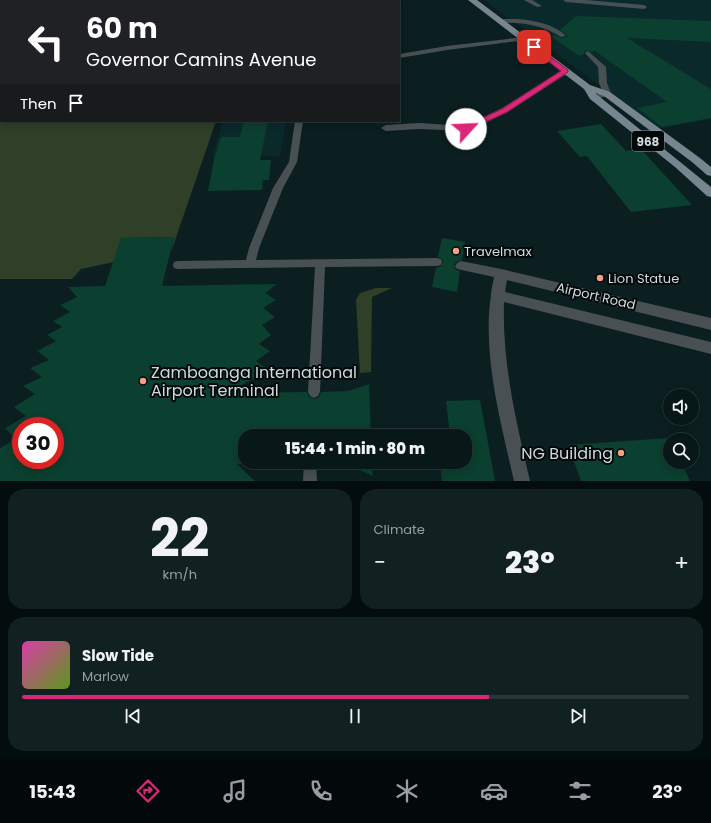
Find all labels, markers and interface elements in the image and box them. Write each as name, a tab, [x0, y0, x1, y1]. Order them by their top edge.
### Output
text: 60 m	[86, 9, 158, 48]
icon: left	[20, 16, 72, 68]
pin	[517, 30, 551, 64]
icon: arrive	[523, 36, 545, 58]
text: Governor Camins Avenue	[86, 47, 316, 72]
icon: arrive	[65, 92, 87, 114]
text: Then	[20, 93, 57, 114]
position arrow	[445, 108, 487, 150]
road number: 968	[632, 131, 664, 151]
place label: Travelmax	[464, 242, 532, 261]
marker: Travelmax	[451, 246, 461, 256]
place label: Lion Statue	[608, 269, 679, 288]
marker: Lion Statue	[595, 273, 605, 283]
street label: Airport Road	[555, 278, 637, 314]
place label: Zamboanga International Airport Terminal	[151, 361, 357, 402]
marker: Zamboanga International Airport Terminal	[138, 376, 148, 386]
map controls	[663, 389, 699, 469]
button: sound	[663, 389, 699, 425]
speed limit sign: 30	[12, 417, 64, 469]
button: search	[663, 433, 699, 469]
text: 15:44 · 1 min · 80 m	[285, 438, 425, 459]
place label: NG Building	[521, 442, 613, 465]
marker: NG Building	[616, 448, 626, 458]
text: 22	[150, 502, 209, 575]
text: Climate	[374, 520, 425, 539]
text: 23°	[505, 541, 555, 584]
text: −	[374, 547, 386, 578]
text: +	[674, 547, 689, 578]
text: km/h	[162, 565, 197, 584]
text: Slow Tide	[82, 645, 154, 666]
text: Marlow	[82, 667, 129, 686]
icon: previous	[122, 705, 144, 727]
icon: pause	[344, 705, 366, 727]
icon: next	[567, 705, 589, 727]
icon: directions	[134, 777, 162, 805]
icon: music	[221, 777, 249, 805]
icon: phone	[307, 777, 335, 805]
icon: climate	[393, 777, 421, 805]
icon: car	[480, 777, 508, 805]
icon: filters	[566, 777, 594, 805]
text: 15:43	[29, 779, 76, 804]
text: 23°	[652, 779, 682, 804]

